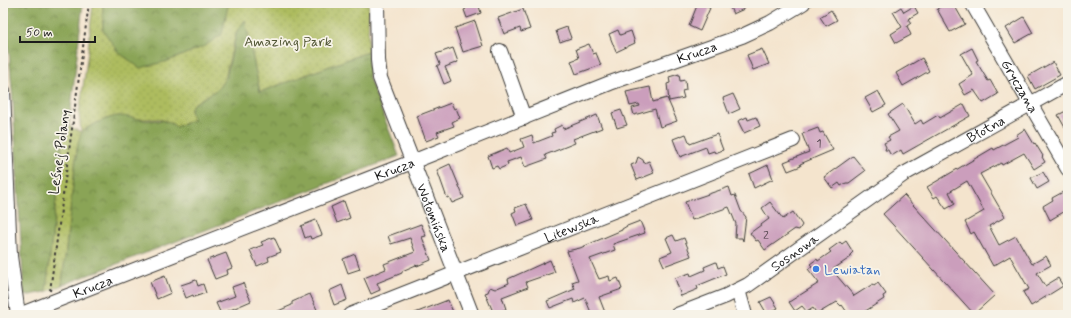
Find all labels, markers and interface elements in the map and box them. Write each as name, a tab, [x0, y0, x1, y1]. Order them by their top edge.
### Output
scale bar	[20, 18, 95, 44]
text: 50 m	[26, 25, 53, 41]
park label: Amazing Park	[244, 33, 332, 51]
street label: Krucza	[675, 38, 720, 68]
street label: Gryczana	[997, 56, 1042, 117]
street label: Leśnej Polany	[45, 109, 75, 196]
street label: Błotna	[964, 112, 1009, 147]
house number: 1	[816, 136, 822, 152]
street label: Krucza	[372, 154, 418, 186]
street label: Wołomińska	[412, 181, 455, 255]
street label: Litewska	[542, 209, 602, 247]
house number: 2	[763, 228, 769, 244]
street label: Sosnowa	[767, 229, 823, 276]
place label: Lewiatan	[824, 261, 880, 279]
marker: Lewiatan	[811, 264, 821, 274]
street label: Krucza	[70, 271, 116, 303]

